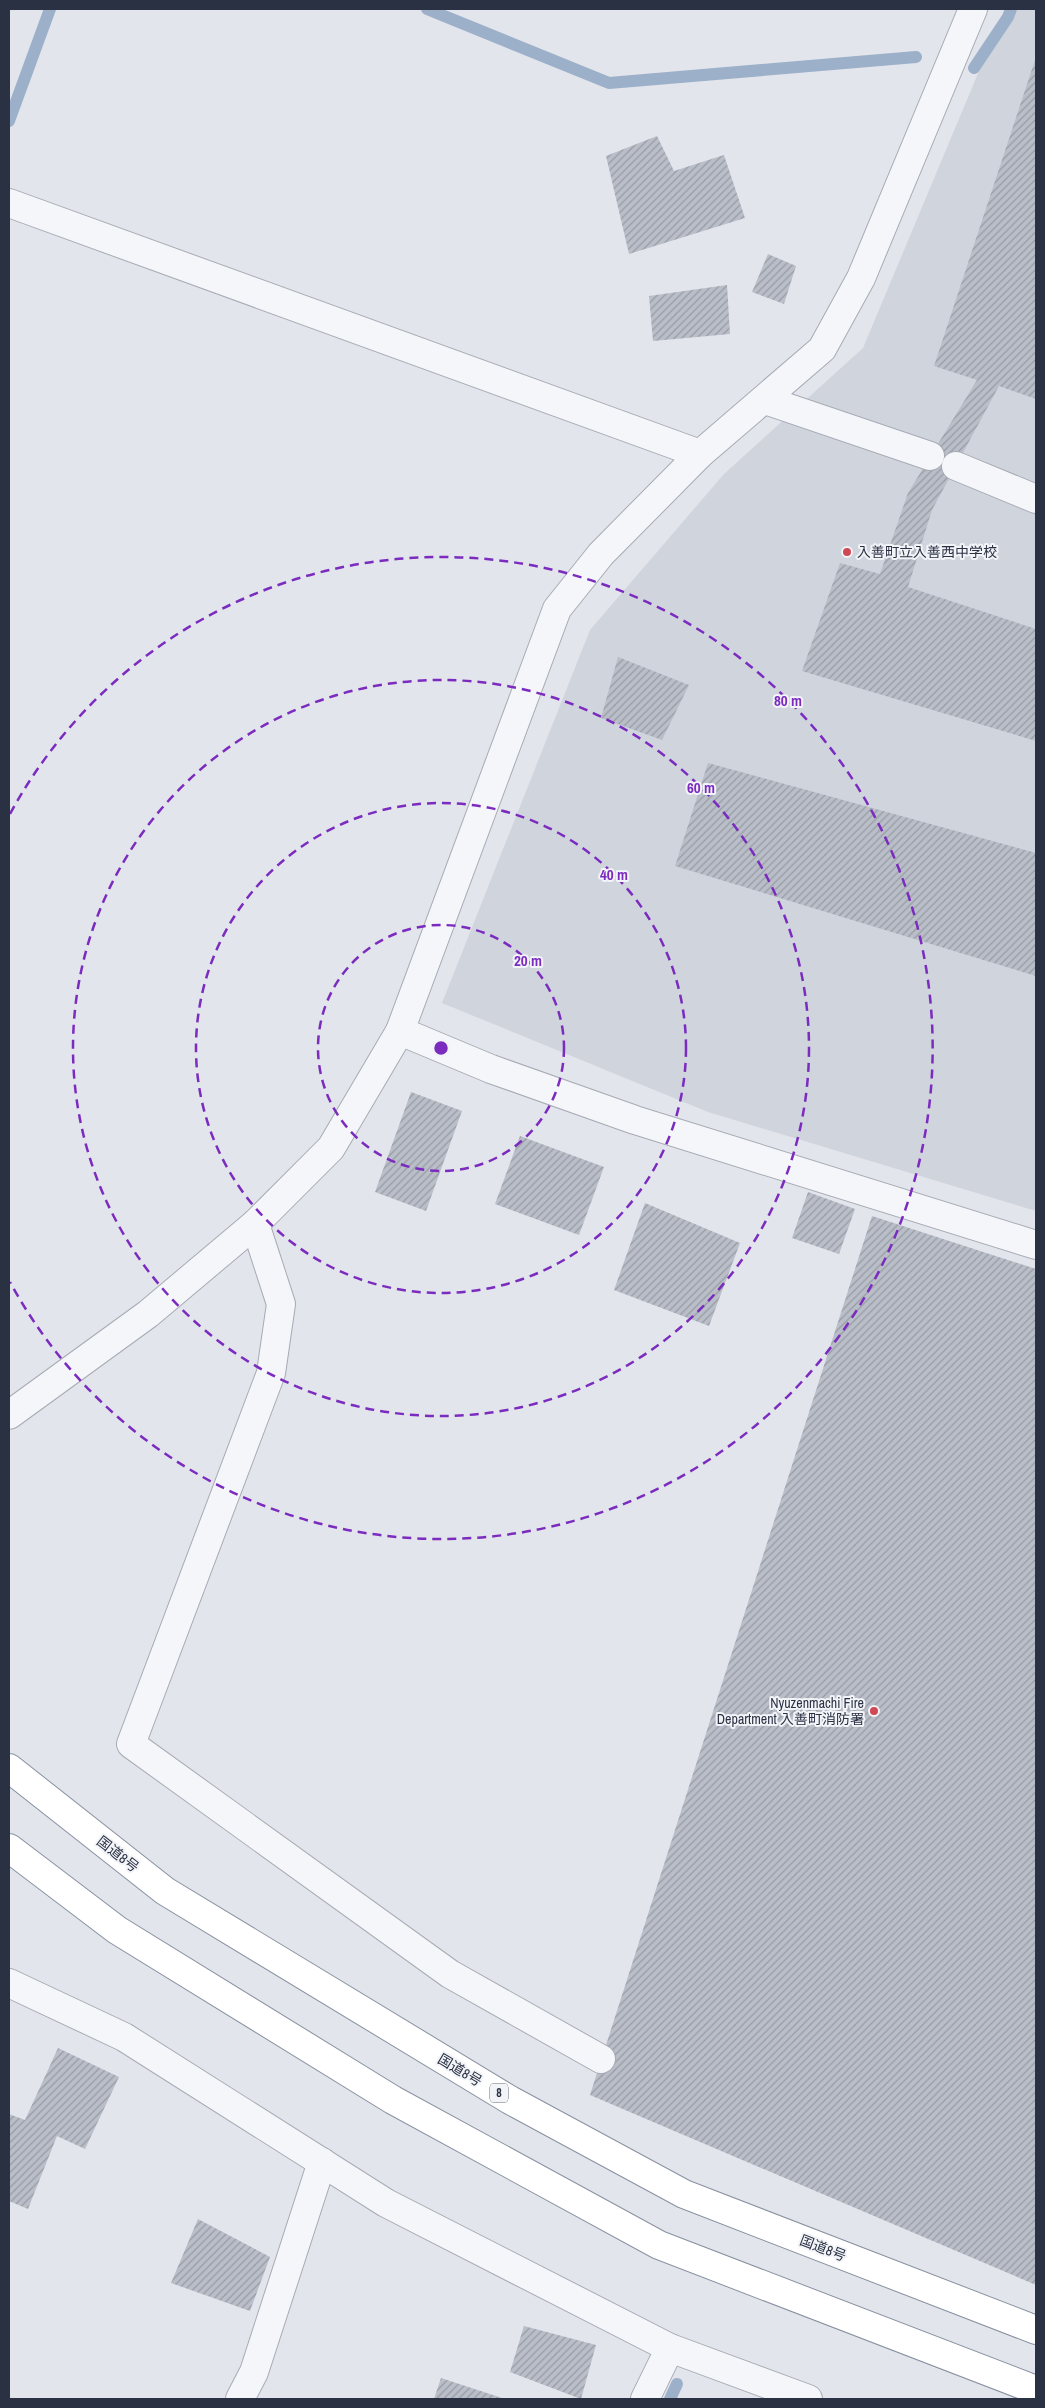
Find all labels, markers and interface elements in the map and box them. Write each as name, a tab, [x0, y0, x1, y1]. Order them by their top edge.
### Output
place label: 入善町立入善西中学校	[857, 543, 997, 561]
marker: 入善町立入善西中学校	[841, 546, 853, 558]
text: 80 m	[774, 690, 802, 711]
text: 60 m	[687, 777, 715, 798]
text: 40 m	[600, 864, 628, 885]
text: 20 m	[514, 950, 542, 971]
centre of rings	[432, 1039, 450, 1057]
place label: Nyuzenmachi Fire Department 入善町消防署	[717, 1694, 864, 1728]
marker: Nyuzenmachi Fire Department 入善町消防署	[868, 1705, 880, 1717]
street label: 国道8号	[93, 1832, 143, 1876]
street label: 国道8号	[435, 2050, 485, 2090]
road number: 8	[490, 2084, 508, 2102]
street label: 国道8号	[797, 2231, 849, 2265]

